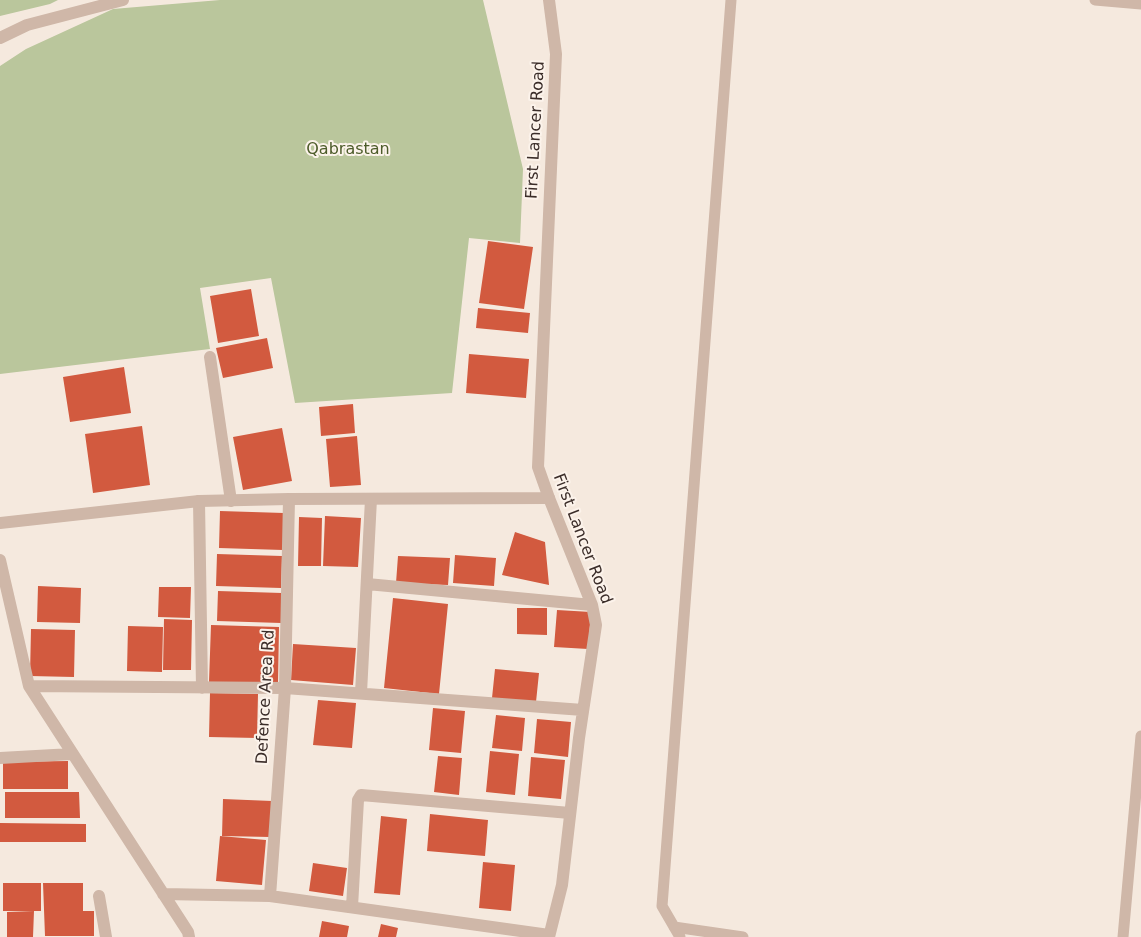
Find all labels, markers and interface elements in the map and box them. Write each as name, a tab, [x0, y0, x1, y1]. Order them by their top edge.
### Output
street label: First Lancer Road	[523, 61, 549, 199]
park label: Qabrastan	[306, 140, 390, 160]
street label: First Lancer Road	[548, 471, 616, 607]
street label: Defence Area Rd	[253, 629, 279, 765]

